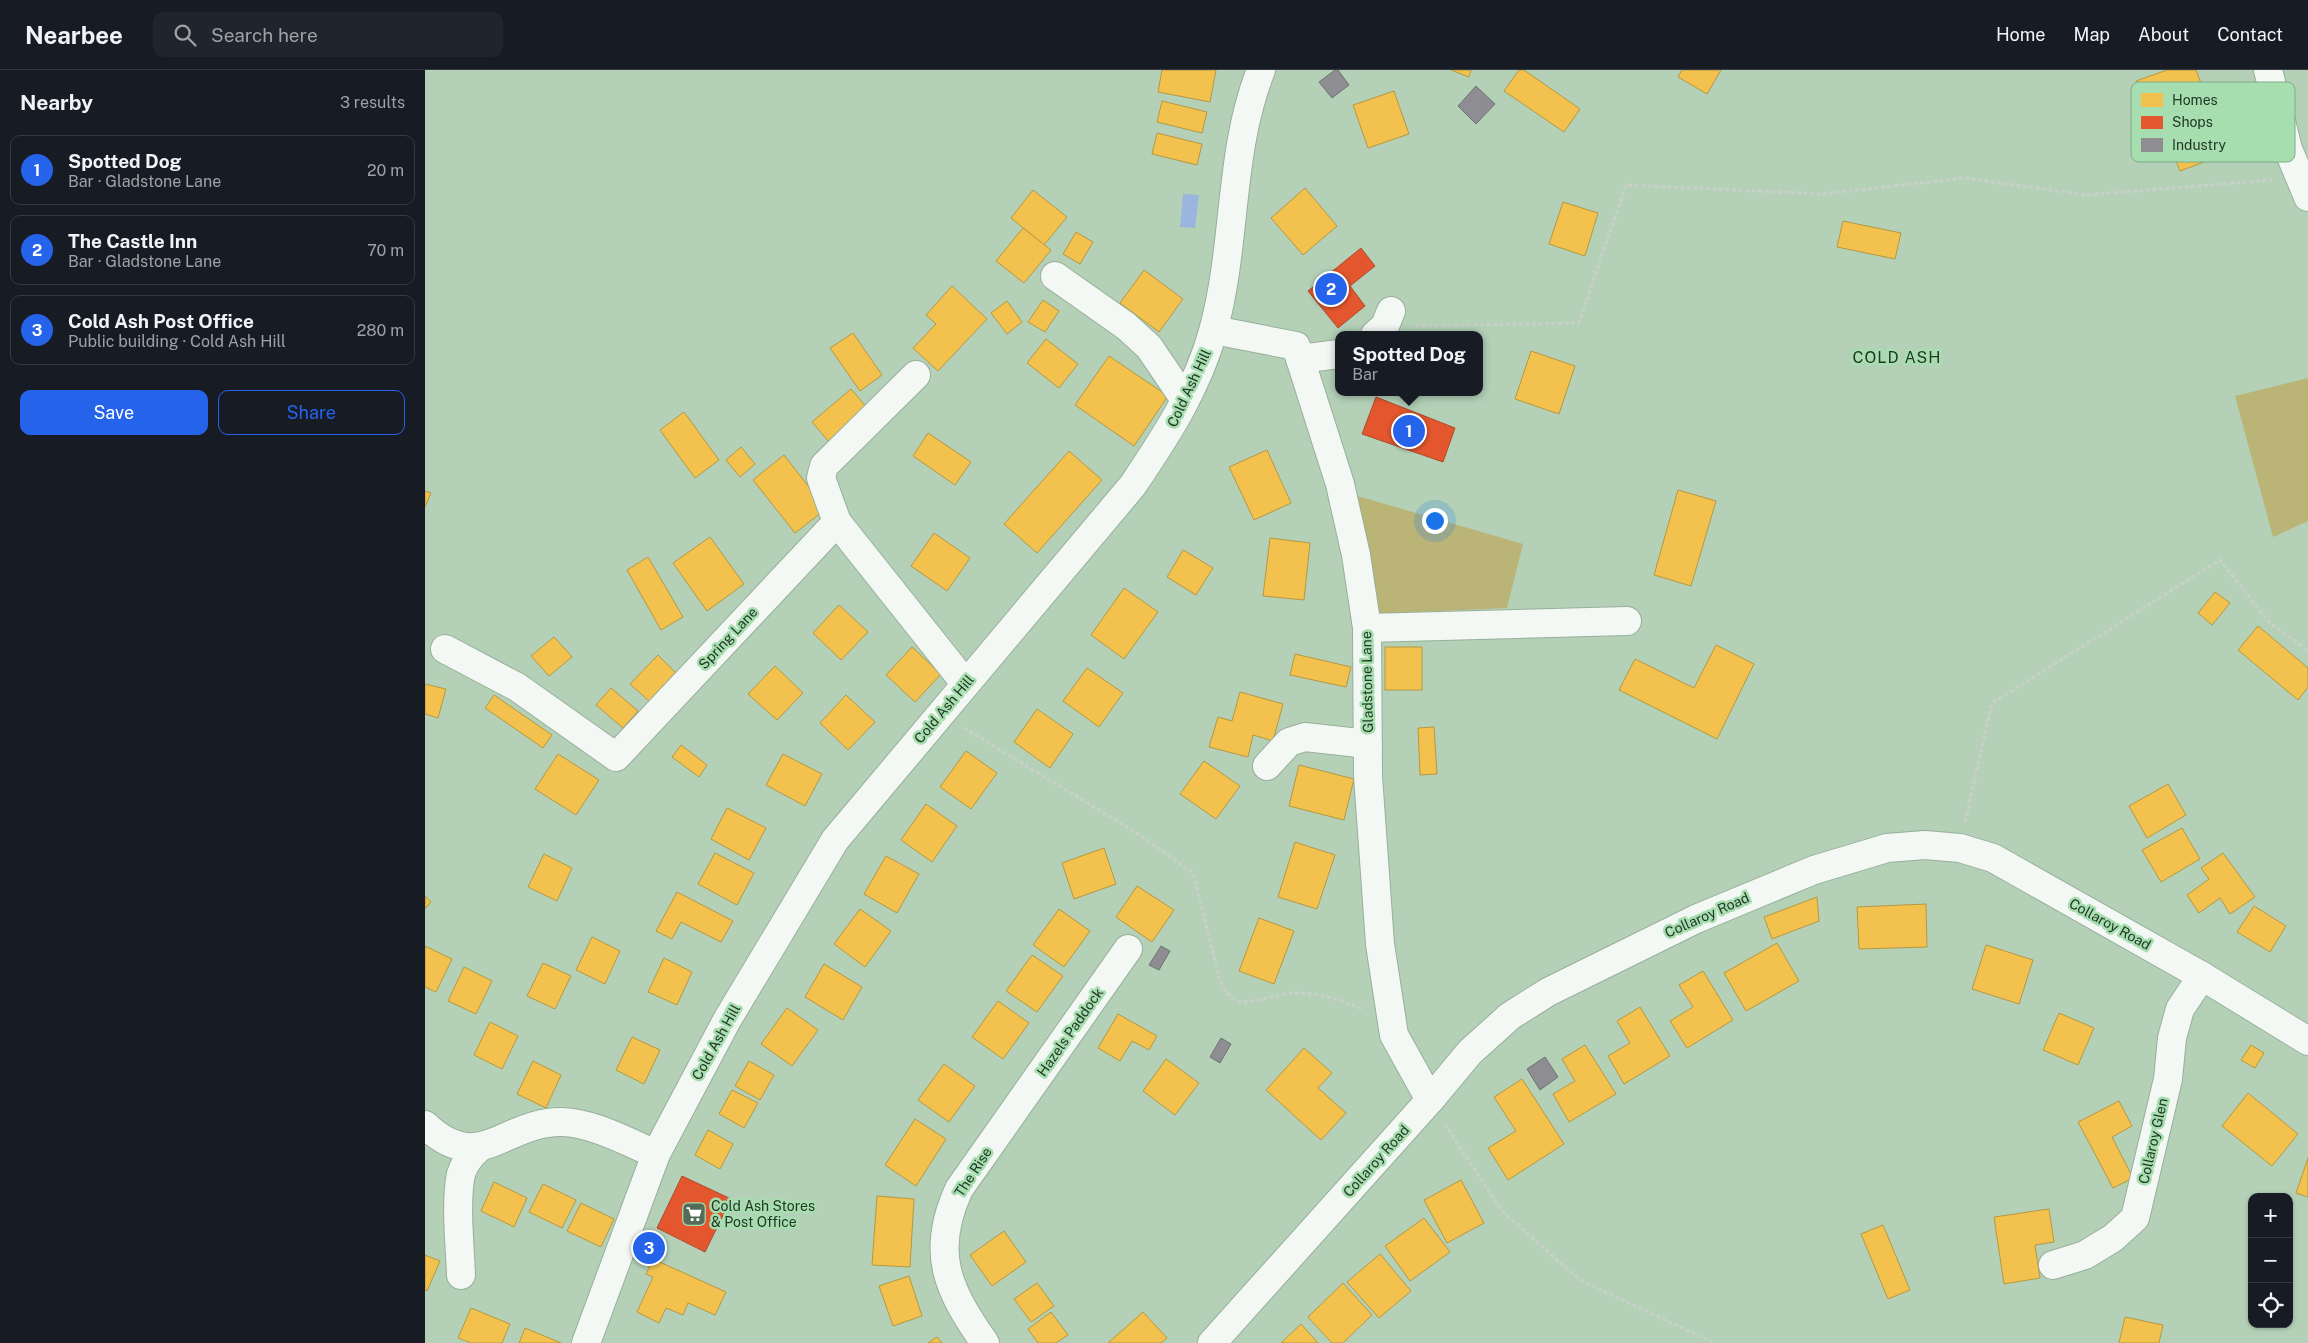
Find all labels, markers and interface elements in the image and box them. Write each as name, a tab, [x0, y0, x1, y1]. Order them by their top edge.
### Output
search box	[153, 12, 503, 57]
text: Nearbee	[25, 21, 123, 49]
icon: search	[171, 21, 199, 49]
text: Search here	[211, 24, 318, 46]
text: Home	[1996, 24, 2046, 45]
text: Map	[2074, 24, 2110, 45]
text: About	[2138, 24, 2189, 45]
text: Contact	[2217, 24, 2283, 45]
legend	[2131, 82, 2295, 162]
text: Nearby	[20, 90, 93, 115]
text: Homes	[2172, 92, 2218, 108]
text: 3 results	[340, 93, 405, 112]
text: Shops	[2172, 114, 2213, 130]
text: Industry	[2172, 137, 2227, 153]
text: Spotted Dog	[68, 150, 181, 172]
text: 1	[34, 161, 40, 180]
text: 20 m	[367, 161, 404, 180]
text: Bar · Gladstone Lane	[68, 172, 221, 191]
text: The Castle Inn	[68, 230, 197, 252]
text: 2	[32, 241, 42, 260]
text: 70 m	[367, 241, 404, 260]
text: Bar · Gladstone Lane	[68, 252, 221, 271]
pin: 2	[1315, 270, 1347, 308]
text: Cold Ash Post Office	[68, 310, 254, 332]
text: 3	[32, 321, 42, 340]
text: 280 m	[357, 321, 404, 340]
popup	[1335, 331, 1483, 396]
text: Public building · Cold Ash Hill	[68, 332, 286, 351]
text: Spotted Dog	[1352, 343, 1466, 365]
street label: Cold Ash Hill	[1164, 347, 1214, 429]
district label: COLD ASH	[1852, 348, 1942, 367]
text: Bar	[1352, 365, 1378, 384]
button: Save	[20, 390, 208, 435]
button: Share	[218, 390, 405, 435]
pin: 1	[1393, 412, 1425, 450]
your location	[1422, 508, 1448, 534]
street label: Spring Lane	[695, 604, 761, 672]
street label: Gladstone Lane	[1358, 631, 1376, 733]
street label: Cold Ash Hill	[911, 672, 977, 746]
street label: Collaroy Road	[1662, 889, 1752, 941]
street label: Collaroy Road	[2066, 895, 2154, 953]
street label: Hazels Paddock	[1034, 985, 1106, 1079]
street label: Cold Ash Hill	[689, 1001, 743, 1083]
street label: Collaroy Glen	[2135, 1096, 2171, 1186]
street label: Collaroy Road	[1340, 1122, 1412, 1200]
street label: The Rise	[951, 1144, 995, 1200]
map controls	[2248, 1193, 2293, 1328]
button: +	[2248, 1193, 2293, 1238]
place label: Cold Ash Stores & Post Office	[711, 1198, 815, 1230]
supermarket icon: Cold Ash Stores & Post Office	[681, 1201, 707, 1227]
pin: 3	[633, 1229, 665, 1267]
button: −	[2248, 1238, 2293, 1283]
button: locate	[2248, 1283, 2293, 1328]

